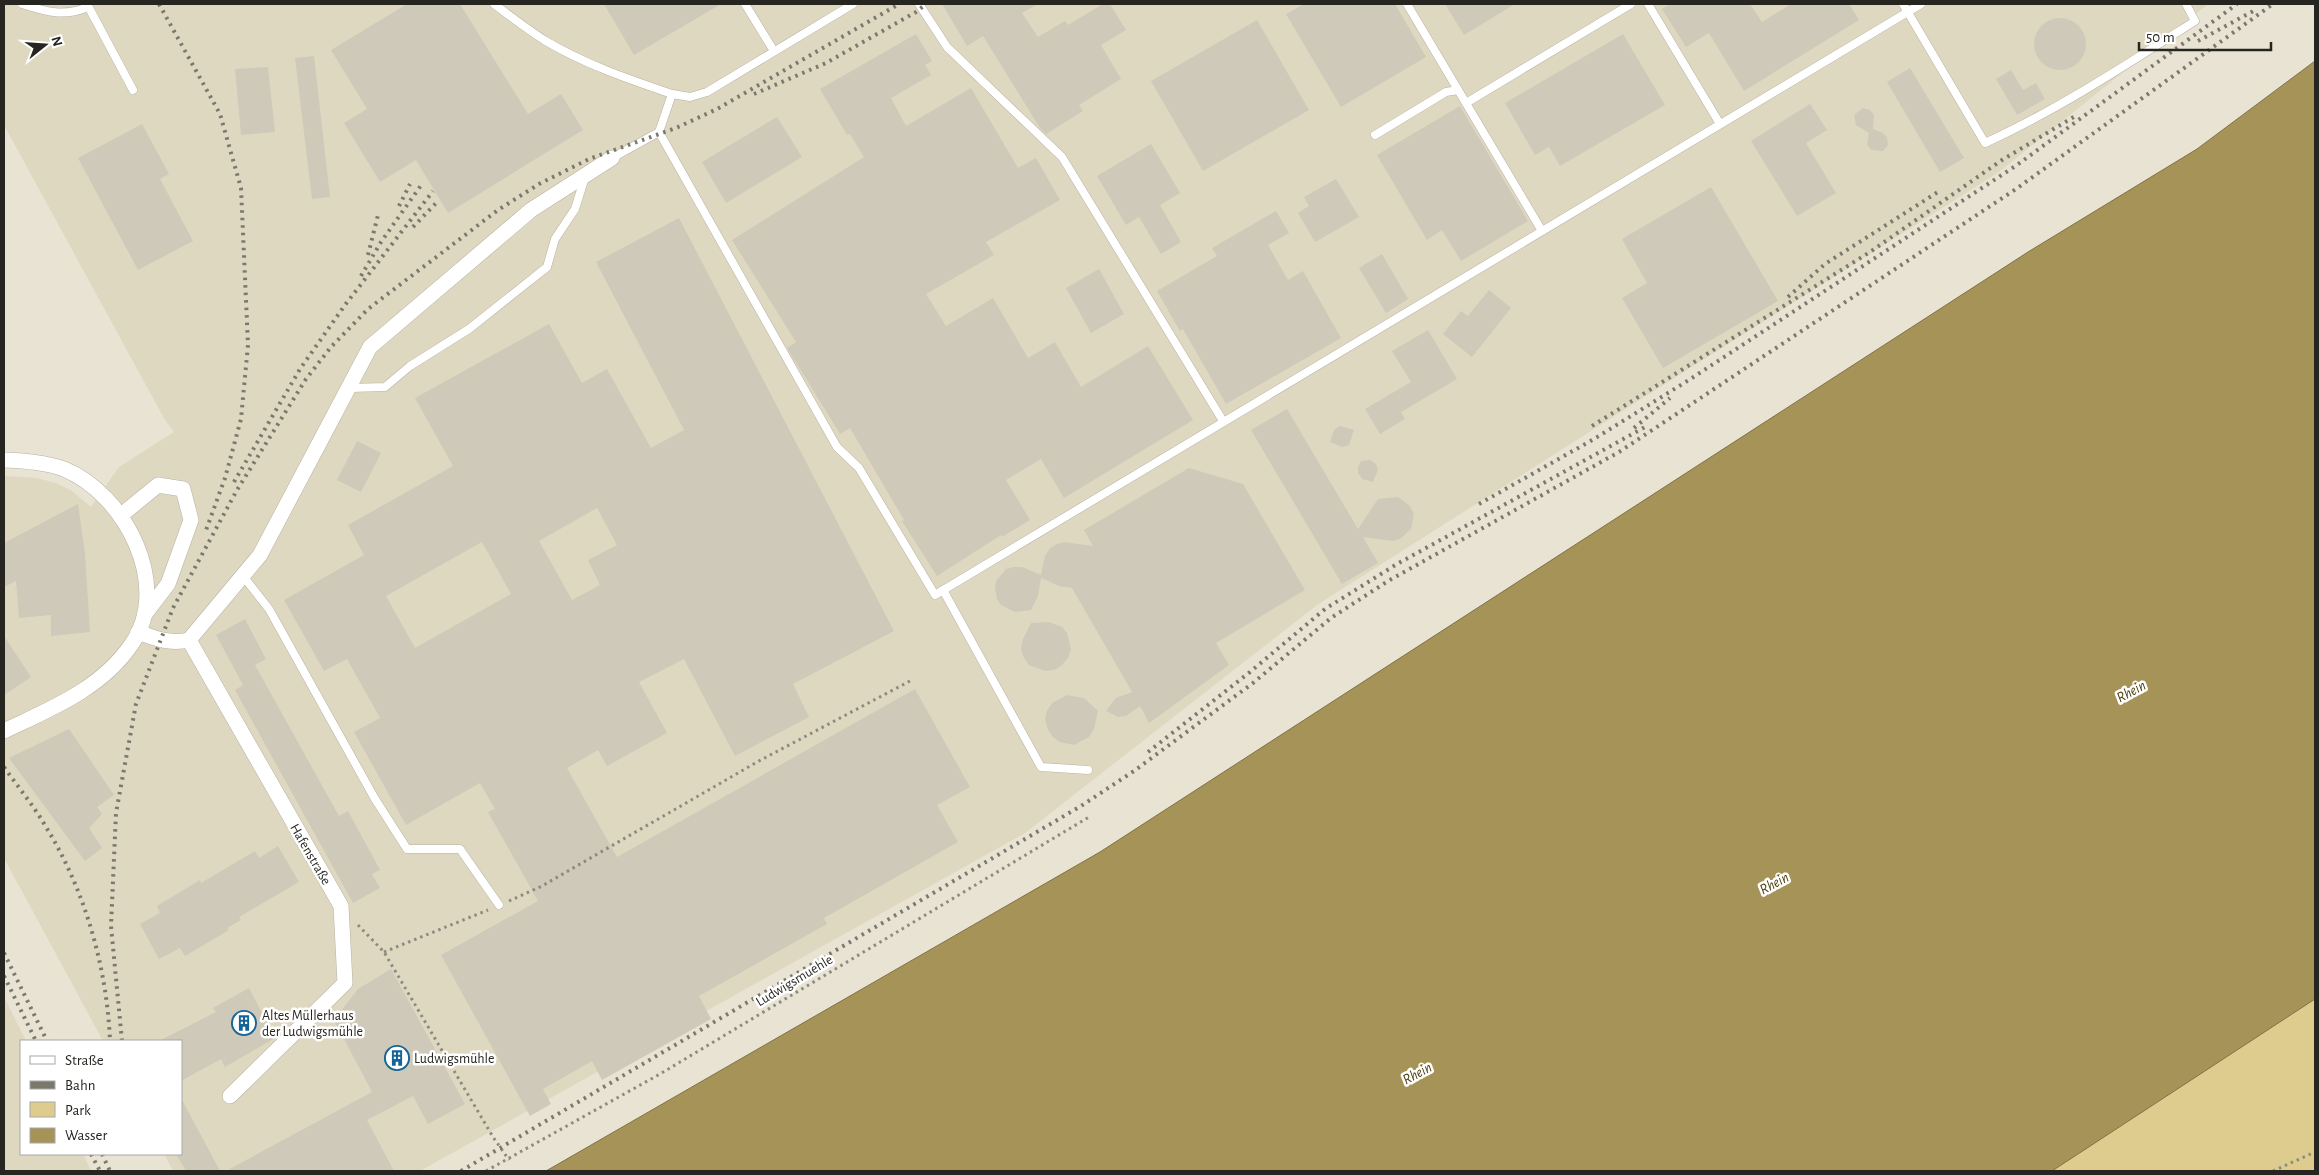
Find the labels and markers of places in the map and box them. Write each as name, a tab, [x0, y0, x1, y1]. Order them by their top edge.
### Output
place label: Altes Müllerhaus der Ludwigsmühle	[262, 1009, 363, 1039]
building icon: Altes Müllerhaus der Ludwigsmühle	[231, 1010, 257, 1036]
building icon: Ludwigsmühle	[384, 1045, 410, 1071]
place label: Ludwigsmühle	[414, 1052, 495, 1066]

